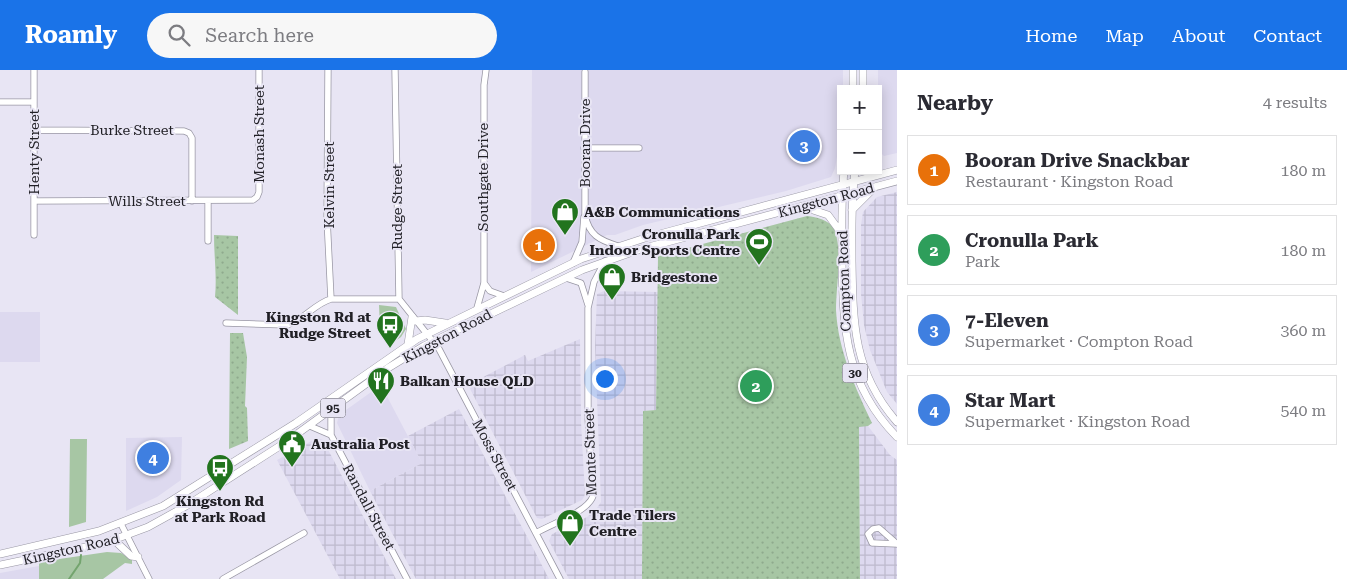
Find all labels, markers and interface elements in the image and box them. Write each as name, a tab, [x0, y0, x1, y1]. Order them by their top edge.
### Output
search box	[147, 13, 497, 58]
text: Roamly	[25, 21, 117, 49]
icon: search	[165, 21, 193, 49]
text: Search here	[205, 24, 314, 47]
text: Home	[1025, 25, 1077, 46]
text: Map	[1105, 25, 1144, 46]
text: About	[1172, 25, 1225, 46]
text: Contact	[1253, 25, 1322, 46]
street label: Monash Street	[251, 85, 267, 183]
map controls	[837, 85, 882, 175]
button: +	[837, 85, 882, 130]
text: Nearby	[917, 91, 993, 115]
text: 4 results	[1263, 93, 1327, 112]
street label: Booran Drive	[577, 98, 593, 187]
street label: Henty Street	[26, 109, 42, 195]
street label: Burke Street	[90, 122, 174, 138]
street label: Southgate Drive	[475, 122, 491, 231]
pin: 3	[788, 127, 820, 165]
button: −	[837, 130, 882, 175]
street label: Kelvin Street	[321, 141, 337, 229]
text: Booran Drive Snackbar	[965, 149, 1190, 172]
text: 1	[930, 161, 938, 180]
text: 180 m	[1280, 161, 1326, 180]
street label: Rudge Street	[389, 164, 405, 250]
text: Restaurant · Kingston Road	[965, 172, 1173, 191]
street label: Kingston Road	[776, 179, 876, 221]
street label: Wills Street	[108, 193, 186, 209]
shop icon: A&B Communications	[550, 197, 580, 236]
place label: A&B Communications	[584, 204, 740, 220]
pin: 1	[523, 226, 555, 264]
place label: Cronulla Park Indoor Sports Centre	[590, 226, 740, 258]
sports icon: Cronulla Park Indoor Sports Centre	[744, 227, 774, 266]
text: Cronulla Park	[965, 229, 1099, 252]
street label: Compton Road	[834, 230, 854, 332]
text: 2	[930, 241, 938, 260]
text: 180 m	[1280, 241, 1326, 260]
text: Park	[965, 252, 1000, 271]
shop icon: Bridgestone	[597, 262, 627, 301]
place label: Bridgestone	[631, 269, 717, 285]
street label: Kingston Road	[400, 306, 494, 366]
place label: Kingston Rd at Rudge Street	[266, 309, 371, 341]
text: 7-Eleven	[965, 309, 1049, 332]
bus stop icon: Kingston Rd at Rudge Street	[375, 310, 405, 349]
text: 3	[930, 321, 938, 340]
text: 360 m	[1280, 321, 1326, 340]
text: Supermarket · Compton Road	[965, 332, 1193, 351]
road number: 30	[842, 364, 868, 382]
restaurant icon: Balkan House QLD	[366, 366, 396, 405]
your location	[592, 366, 618, 392]
pin: 2	[740, 367, 772, 405]
place label: Balkan House QLD	[400, 373, 534, 389]
text: Star Mart	[965, 389, 1055, 412]
road number: 95	[320, 398, 346, 418]
text: 4	[930, 401, 938, 420]
text: 540 m	[1280, 401, 1326, 420]
street label: Monte Street	[580, 408, 600, 496]
text: Supermarket · Kingston Road	[965, 412, 1190, 431]
street label: Moss Street	[469, 416, 521, 494]
public building icon: Australia Post	[277, 429, 307, 468]
place label: Australia Post	[311, 436, 410, 452]
pin: 4	[137, 439, 169, 477]
bus stop icon: Kingston Rd at Park Road	[205, 453, 235, 492]
street label: Randall Street	[340, 461, 398, 553]
place label: Kingston Rd at Park Road	[174, 493, 266, 525]
place label: Trade Tilers Centre	[589, 507, 676, 539]
shop icon: Trade Tilers Centre	[555, 508, 585, 547]
street label: Kingston Road	[21, 530, 121, 568]

